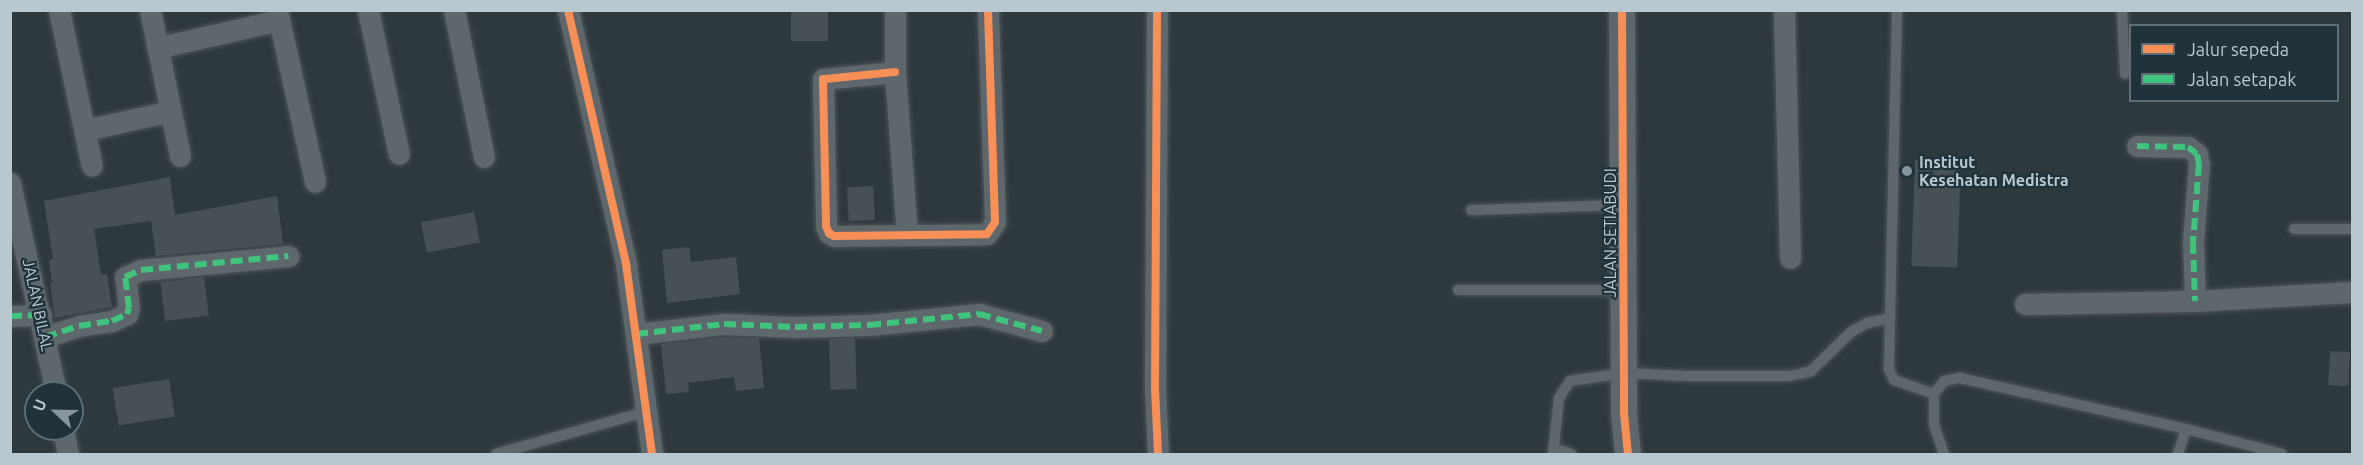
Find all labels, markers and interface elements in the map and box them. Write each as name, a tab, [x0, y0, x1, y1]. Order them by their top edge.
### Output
legend	[2129, 24, 2339, 102]
text: Jalur sepeda	[2187, 39, 2289, 59]
text: Jalan setapak	[2187, 69, 2296, 89]
place label: Institut Kesehatan Medistra	[1919, 152, 2069, 190]
marker: Institut Kesehatan Medistra	[1900, 164, 1914, 178]
street label: JALAN SETIABUDI	[1600, 168, 1620, 298]
street label: JALAN BILAL	[19, 257, 57, 353]
north arrow	[24, 381, 84, 441]
text: U	[29, 396, 50, 414]

